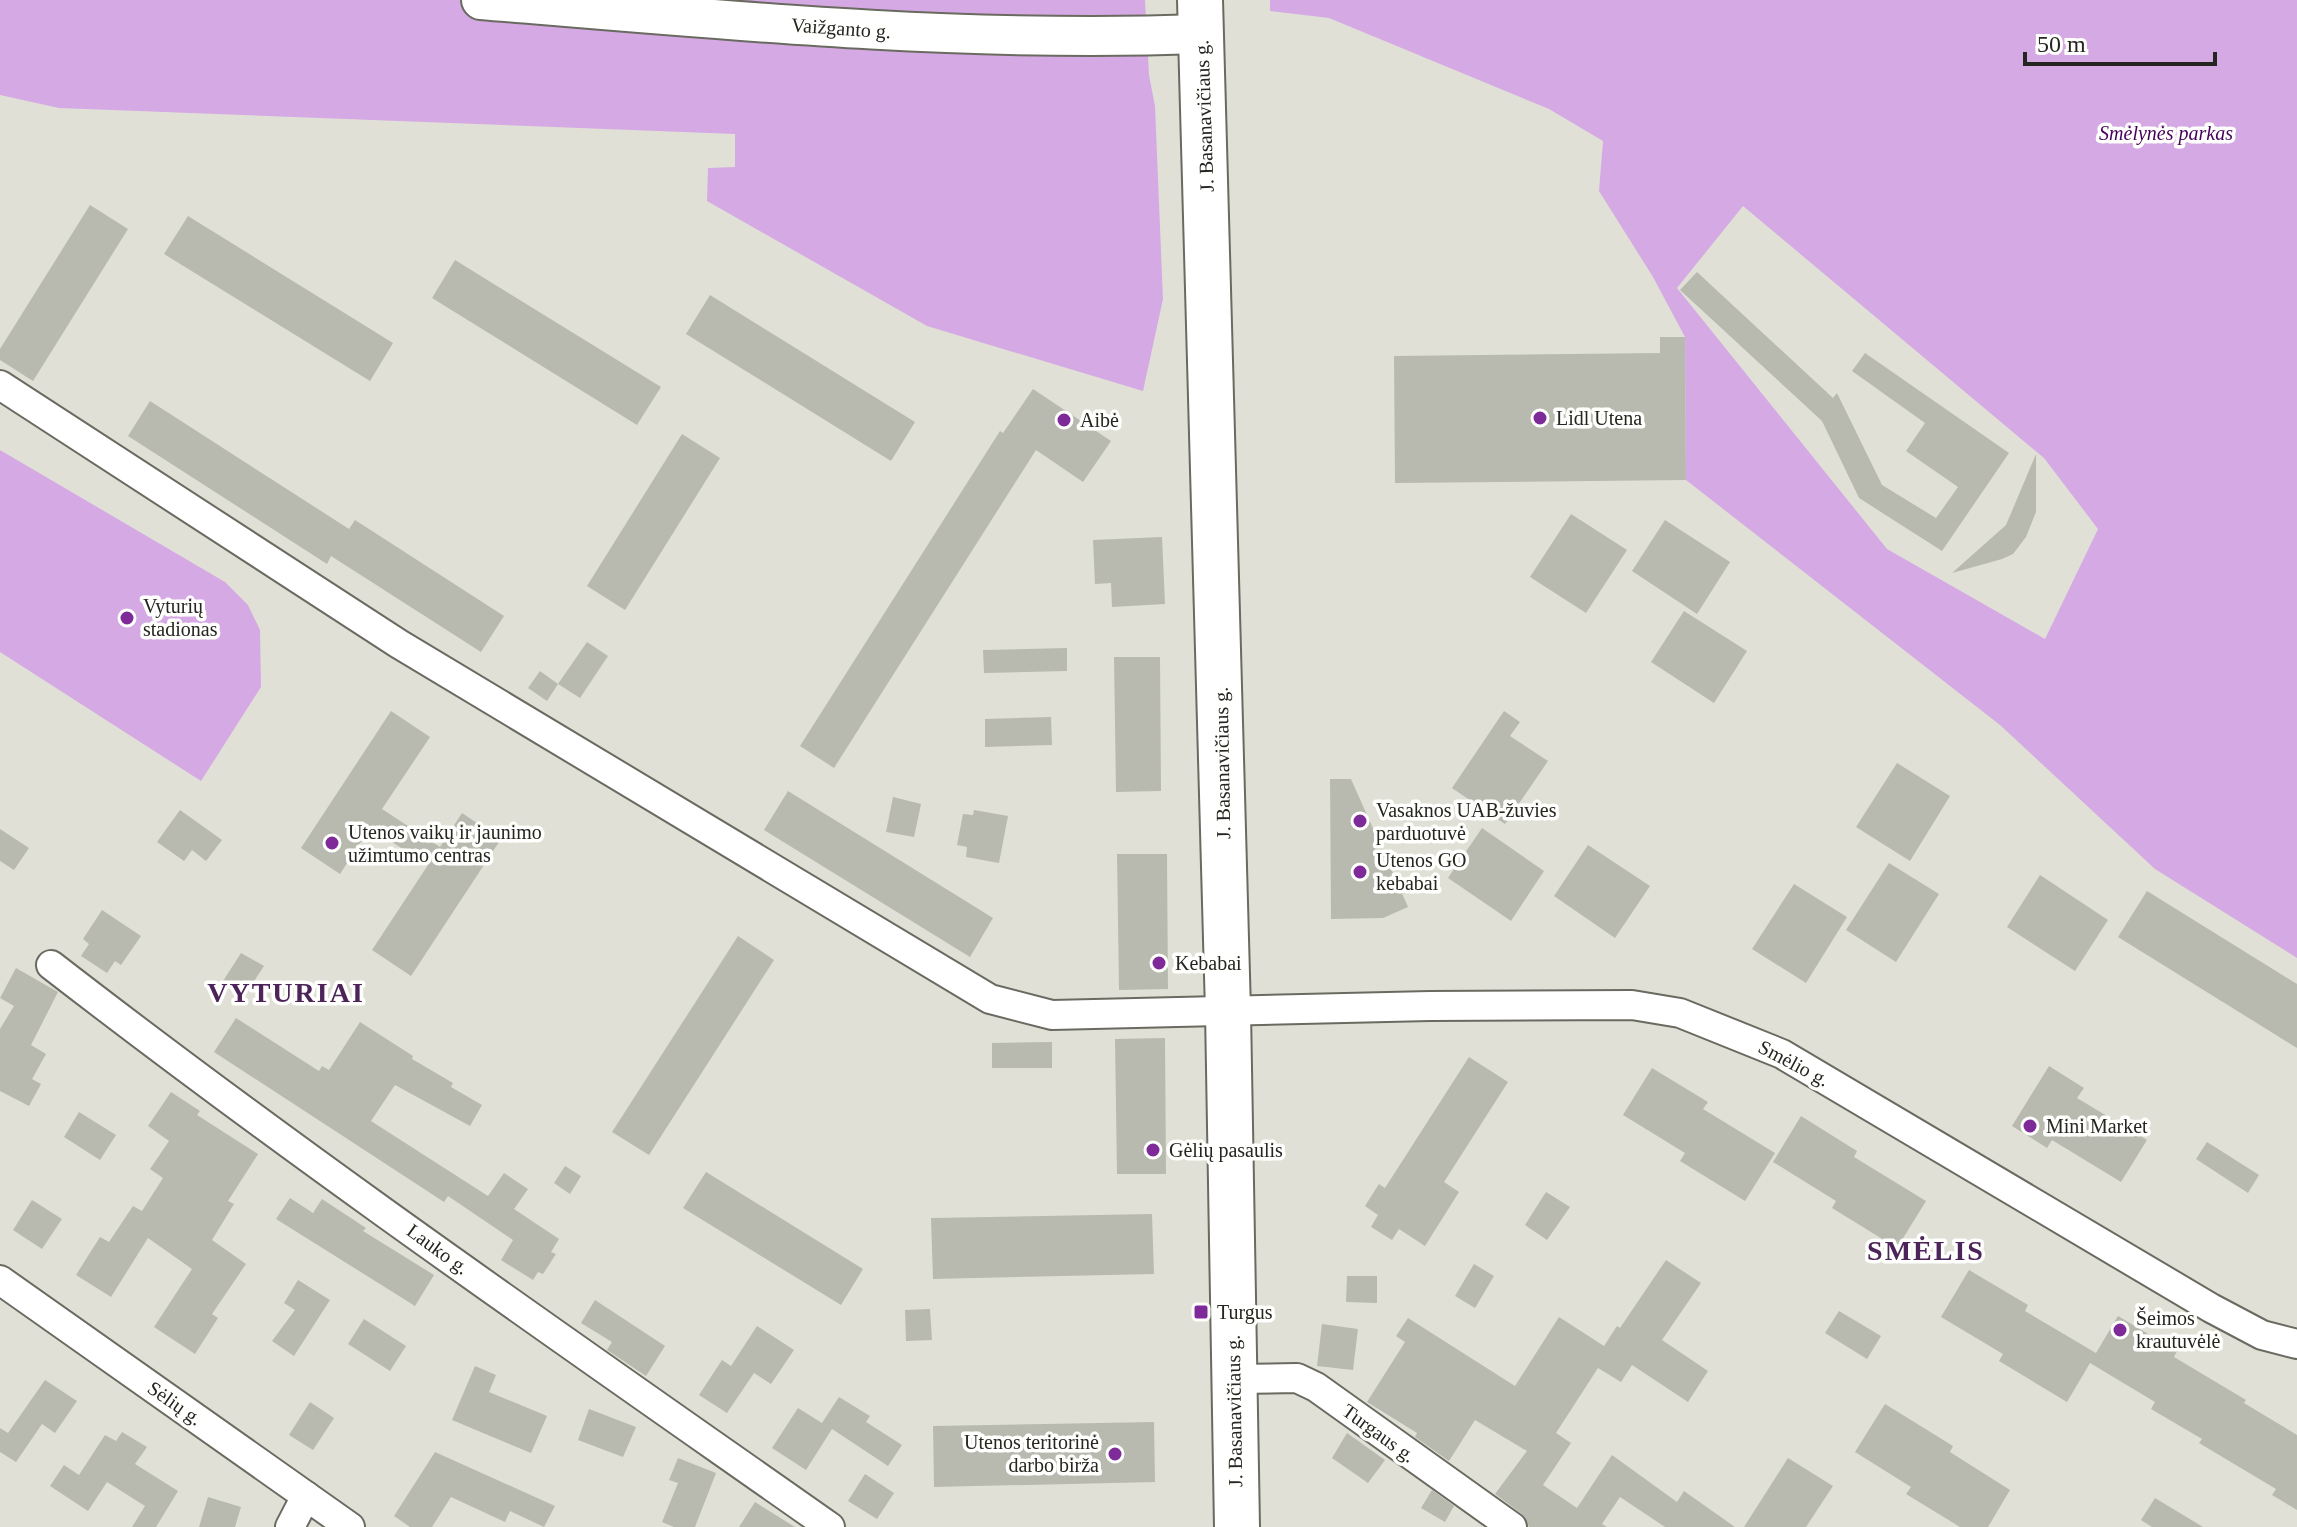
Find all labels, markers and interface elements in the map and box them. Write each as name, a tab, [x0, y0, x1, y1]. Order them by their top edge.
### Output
street label: Vaižganto g.	[790, 14, 892, 43]
scale bar	[2025, 16, 2215, 66]
text: 50 m	[2037, 31, 2086, 57]
street label: J. Basanavičiaus g.	[1190, 40, 1219, 192]
park label: Smėlynės parkas	[2099, 122, 2233, 145]
place label: Lidl Utena	[1556, 407, 1642, 429]
place label: Aibė	[1080, 409, 1119, 431]
marker: Lidl Utena	[1531, 409, 1549, 427]
marker: Aibė	[1055, 411, 1073, 429]
place label: Vyturių stadionas	[143, 595, 218, 640]
marker: Vyturių stadionas	[118, 609, 136, 627]
street label: J. Basanavičiaus g.	[1210, 687, 1235, 839]
place label: Vasaknos UAB-žuvies parduotuvė	[1376, 799, 1557, 845]
marker: Vasaknos UAB-žuvies parduotuvė	[1351, 812, 1369, 830]
place label: Utenos vaikų ir jaunimo užimtumo centras	[348, 821, 542, 866]
marker: Utenos vaikų ir jaunimo užimtumo centras	[323, 834, 341, 852]
place label: Utenos GO kebabai	[1376, 849, 1467, 894]
marker: Utenos GO kebabai	[1351, 863, 1369, 881]
place label: Kebabai	[1175, 952, 1242, 974]
marker: Kebabai	[1150, 954, 1168, 972]
district label: VYTURIAI	[207, 977, 365, 1008]
street label: Smėlio g.	[1755, 1035, 1833, 1092]
place label: Mini Market	[2046, 1115, 2148, 1137]
marker: Mini Market	[2021, 1117, 2039, 1135]
place label: Gėlių pasaulis	[1169, 1139, 1283, 1162]
marker: Gėlių pasaulis	[1144, 1141, 1162, 1159]
street label: Lauko g.	[402, 1219, 473, 1280]
district label: SMĖLIS	[1867, 1235, 1985, 1266]
place label: Turgus	[1217, 1301, 1273, 1324]
marker: Turgus	[1192, 1303, 1210, 1321]
place label: Šeimos krautuvėlė	[2136, 1306, 2221, 1352]
marker: Šeimos krautuvėlė	[2111, 1321, 2129, 1339]
street label: J. Basanavičiaus g.	[1222, 1335, 1247, 1487]
street label: Sėlių g.	[143, 1376, 206, 1430]
street label: Turgaus g.	[1338, 1399, 1420, 1468]
place label: Utenos teritorinė darbo birža	[964, 1431, 1099, 1476]
marker: Utenos teritorinė darbo birža	[1106, 1445, 1124, 1463]

